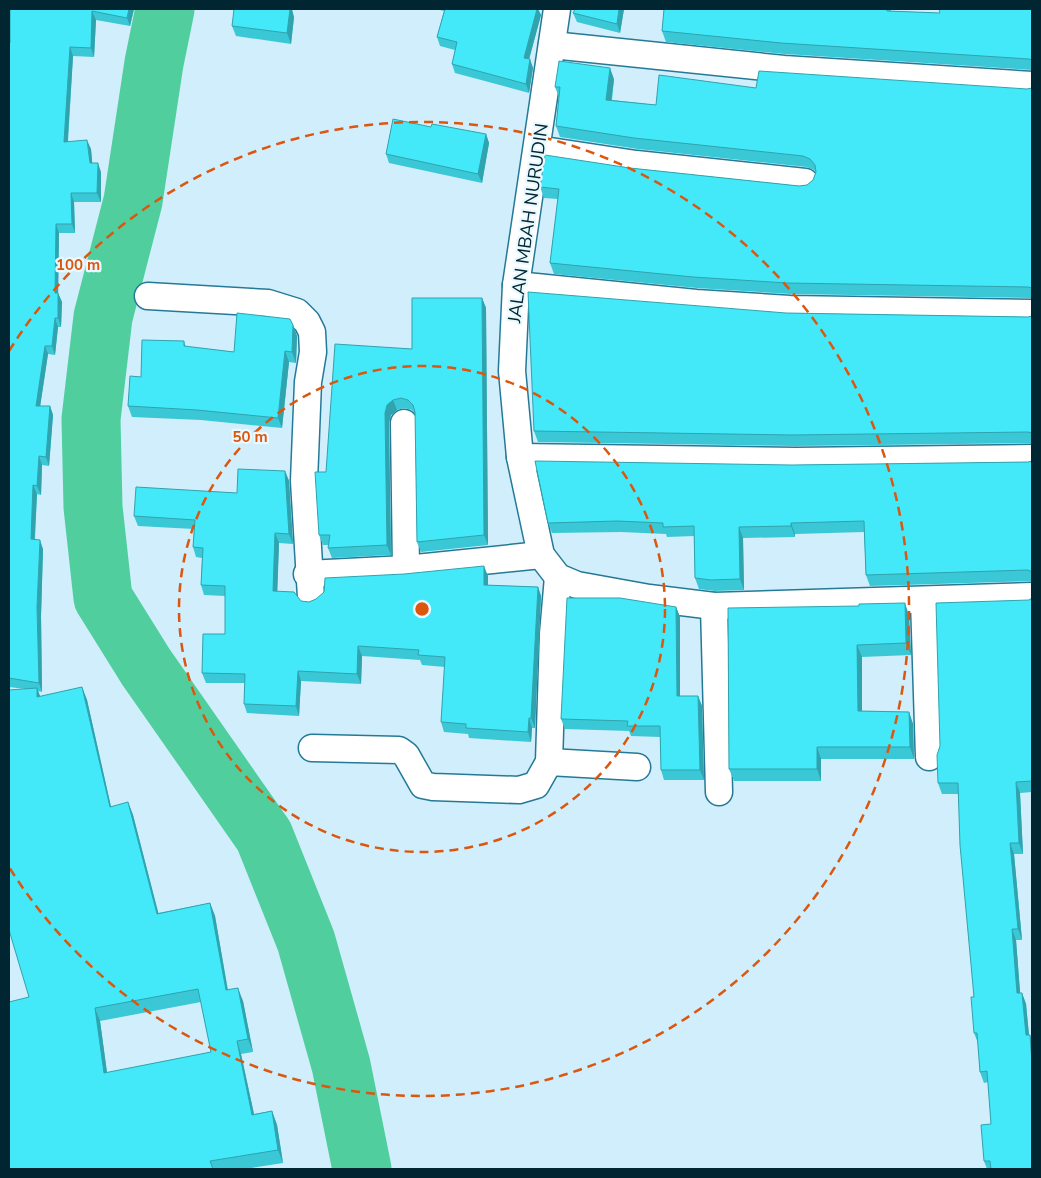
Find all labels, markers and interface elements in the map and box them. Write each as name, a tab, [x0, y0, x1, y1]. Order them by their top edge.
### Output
street label: JALAN MBAH NURUDIN	[502, 122, 554, 325]
text: 100 m	[56, 255, 100, 275]
text: 50 m	[232, 427, 268, 447]
centre of rings	[413, 600, 431, 618]

